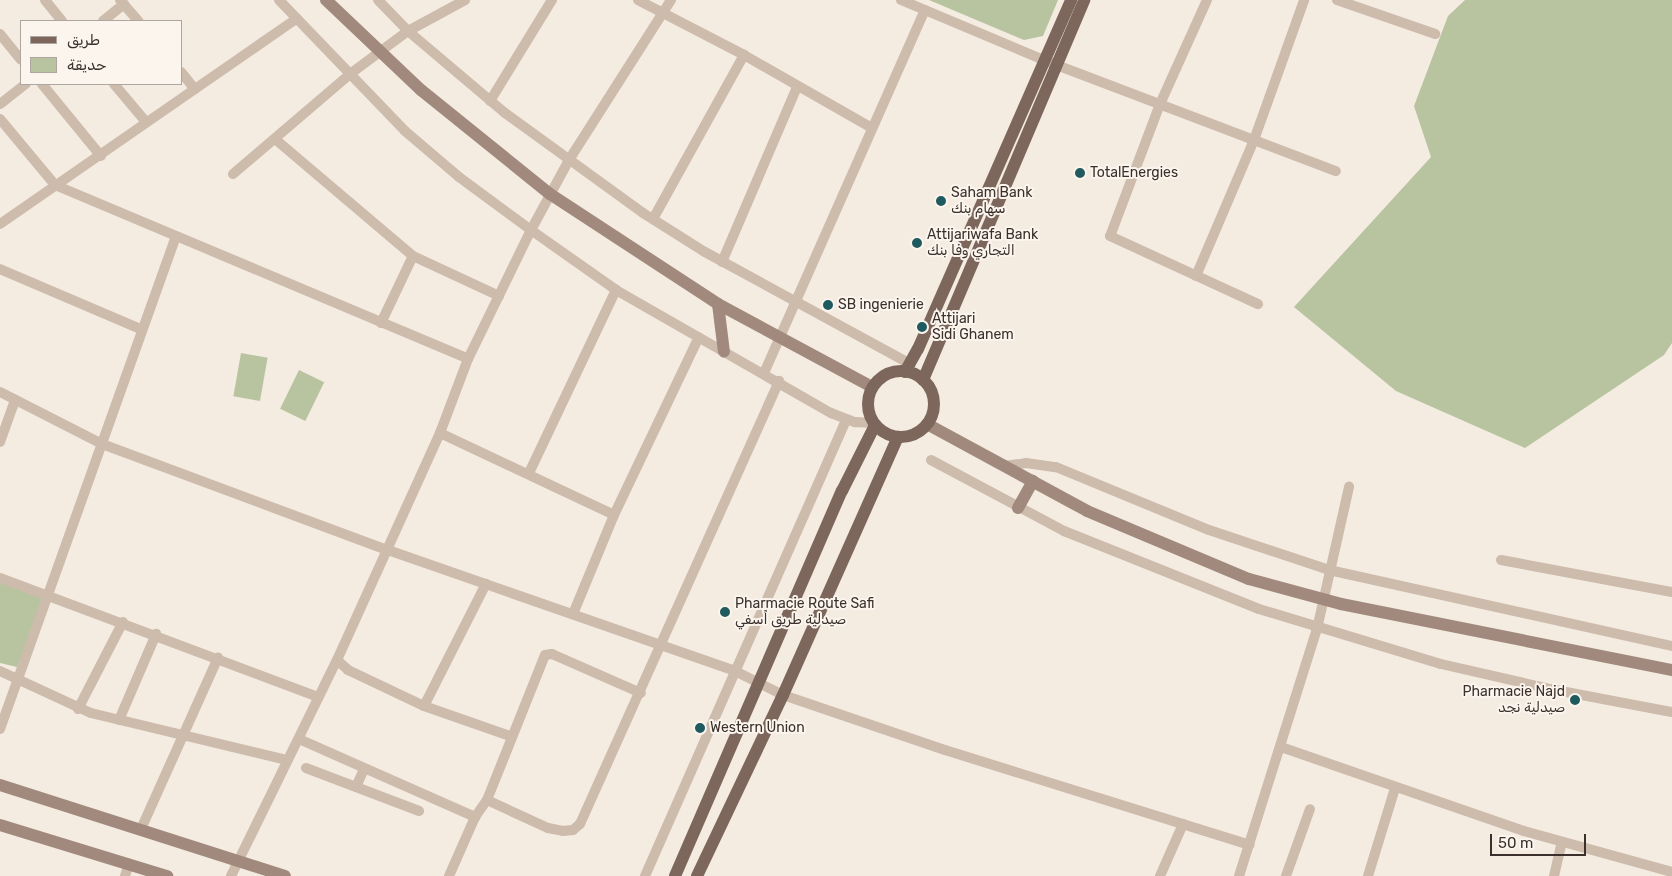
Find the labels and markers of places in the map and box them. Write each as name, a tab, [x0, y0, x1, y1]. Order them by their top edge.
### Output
place label: TotalEnergies	[1090, 165, 1178, 181]
marker: TotalEnergies	[1074, 167, 1086, 179]
place label: Saham Bank سهام بنك	[951, 185, 1032, 218]
marker: Saham Bank سهام بنك	[935, 195, 947, 207]
place label: Attijariwafa Bank التجاري وفا بنك	[927, 227, 1038, 260]
marker: Attijariwafa Bank التجاري وفا بنك	[911, 237, 923, 249]
place label: SB ingenierie	[838, 297, 924, 313]
marker: SB ingenierie	[822, 299, 834, 311]
place label: Attijari Sidi Ghanem	[932, 311, 1014, 344]
marker: Attijari Sidi Ghanem	[916, 321, 928, 333]
place label: Pharmacie Route Safi صيدلية طريق اًسفي	[735, 596, 874, 628]
marker: Pharmacie Route Safi صيدلية طريق اًسفي	[719, 606, 731, 618]
place label: Pharmacie Najd صيدلية نجد	[1462, 684, 1565, 716]
marker: Pharmacie Najd صيدلية نجد	[1569, 694, 1581, 706]
place label: Western Union	[710, 720, 805, 736]
marker: Western Union	[694, 722, 706, 734]

